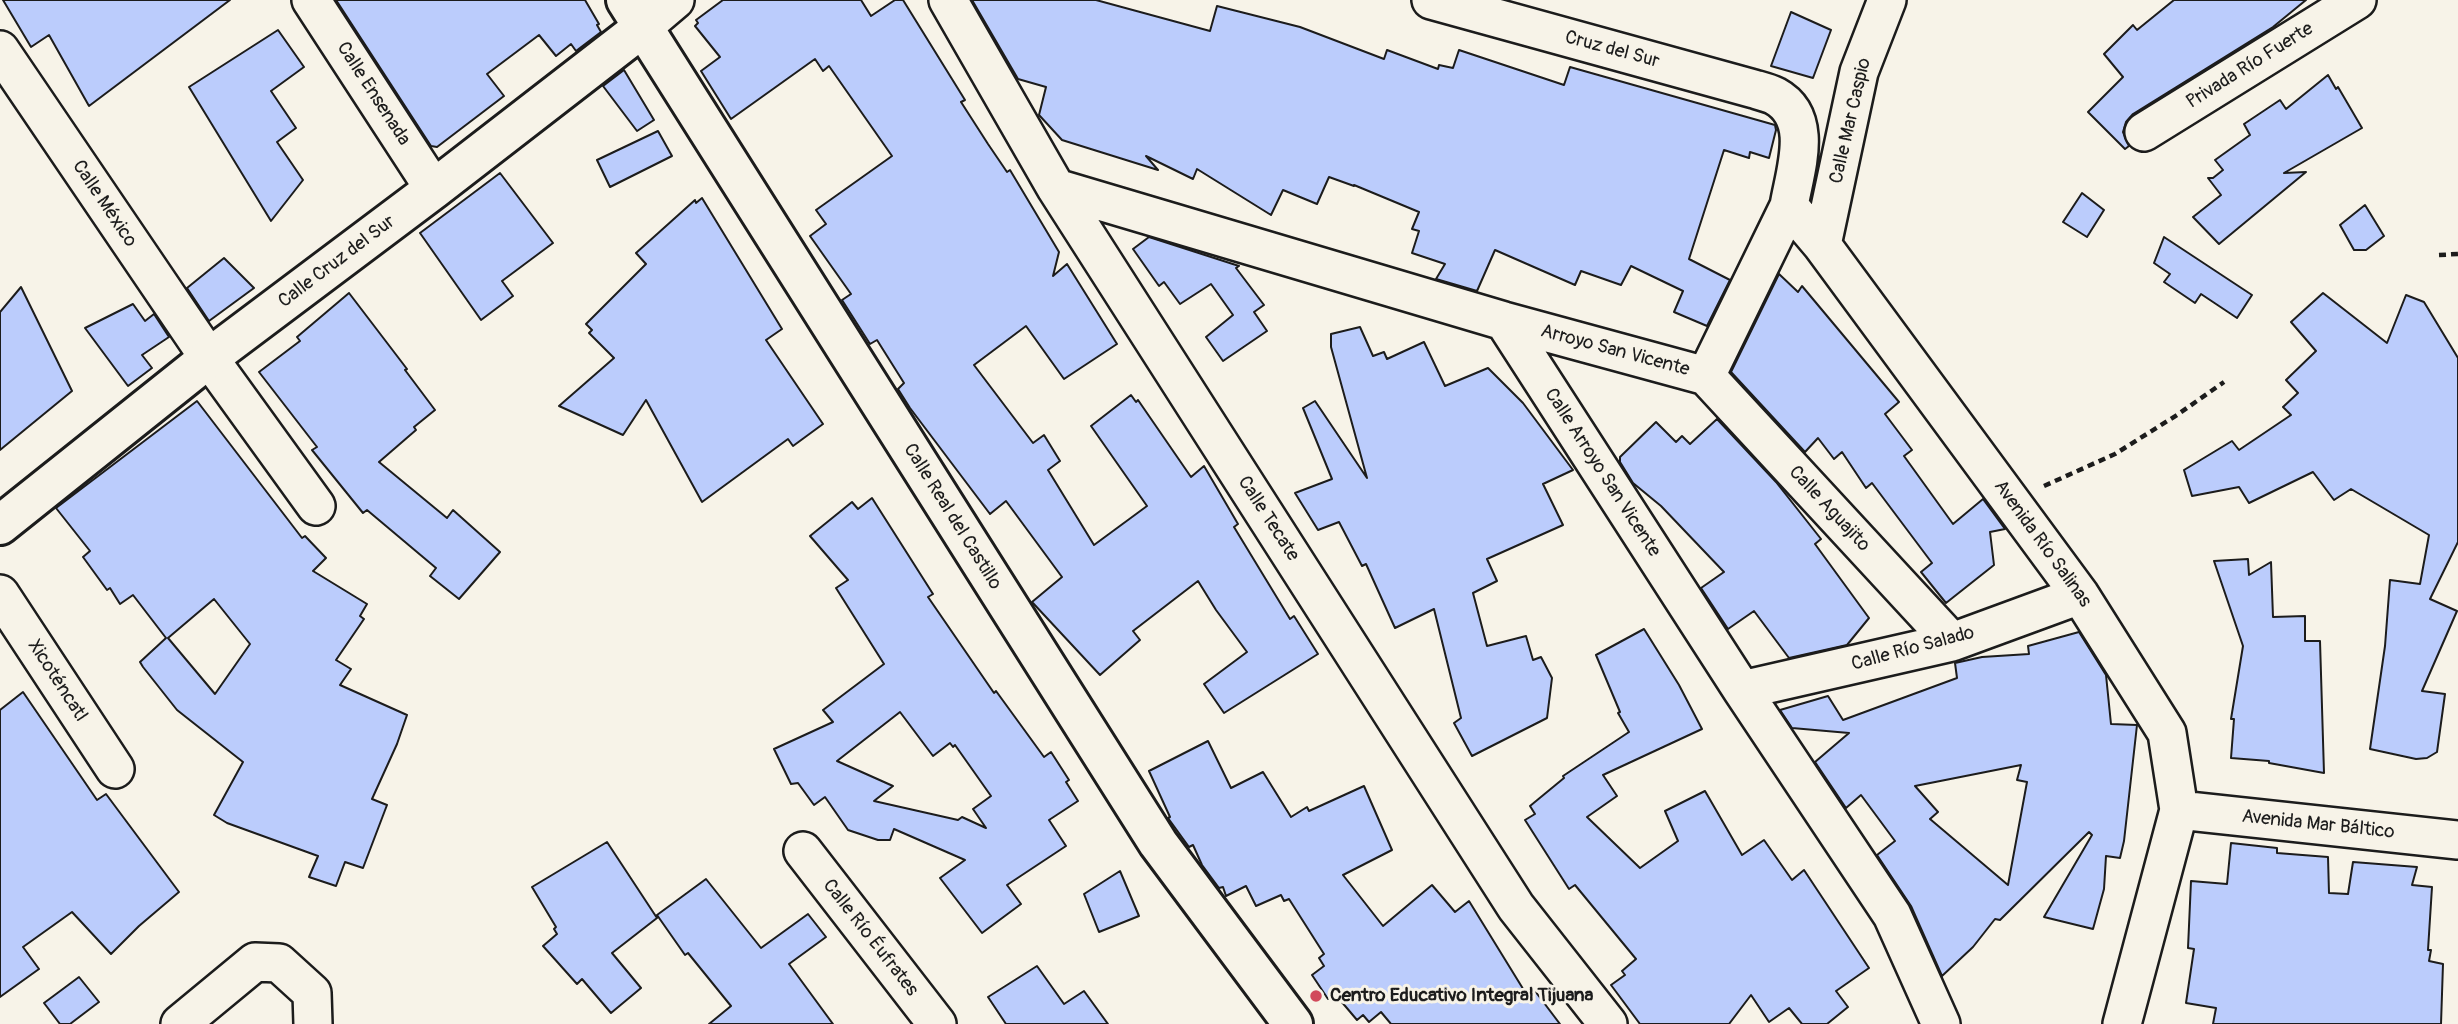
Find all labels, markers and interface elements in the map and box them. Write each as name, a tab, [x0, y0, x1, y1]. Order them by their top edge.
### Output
street label: Privada Río Fuerte	[2182, 18, 2318, 114]
street label: Cruz del Sur	[1562, 26, 1662, 74]
street label: Calle Ensenada	[331, 38, 415, 150]
street label: Calle Mar Caspio	[1825, 56, 1877, 186]
street label: Calle México	[67, 156, 141, 252]
street label: Calle Cruz del Sur	[274, 211, 400, 313]
street label: Arroyo San Vicente	[1538, 320, 1692, 382]
street label: Calle Arroyo San Vicente	[1539, 384, 1665, 562]
street label: Calle Real del Castillo	[898, 440, 1006, 594]
street label: Calle Aguajito	[1783, 461, 1875, 557]
street label: Calle Tecate	[1232, 472, 1304, 566]
street label: Avenida Río Salinas	[1988, 476, 2096, 612]
street label: Calle Río Salado	[1849, 622, 1977, 676]
street label: Xicoténcatl	[22, 636, 92, 726]
street label: Avenida Mar Báltico	[2240, 806, 2396, 844]
street label: Calle Río Éufrates	[817, 875, 923, 1001]
place label: Centro Educativo Integral Tijuana	[1330, 985, 1593, 1007]
marker: Centro Educativo Integral Tijuana	[1308, 988, 1324, 1004]

